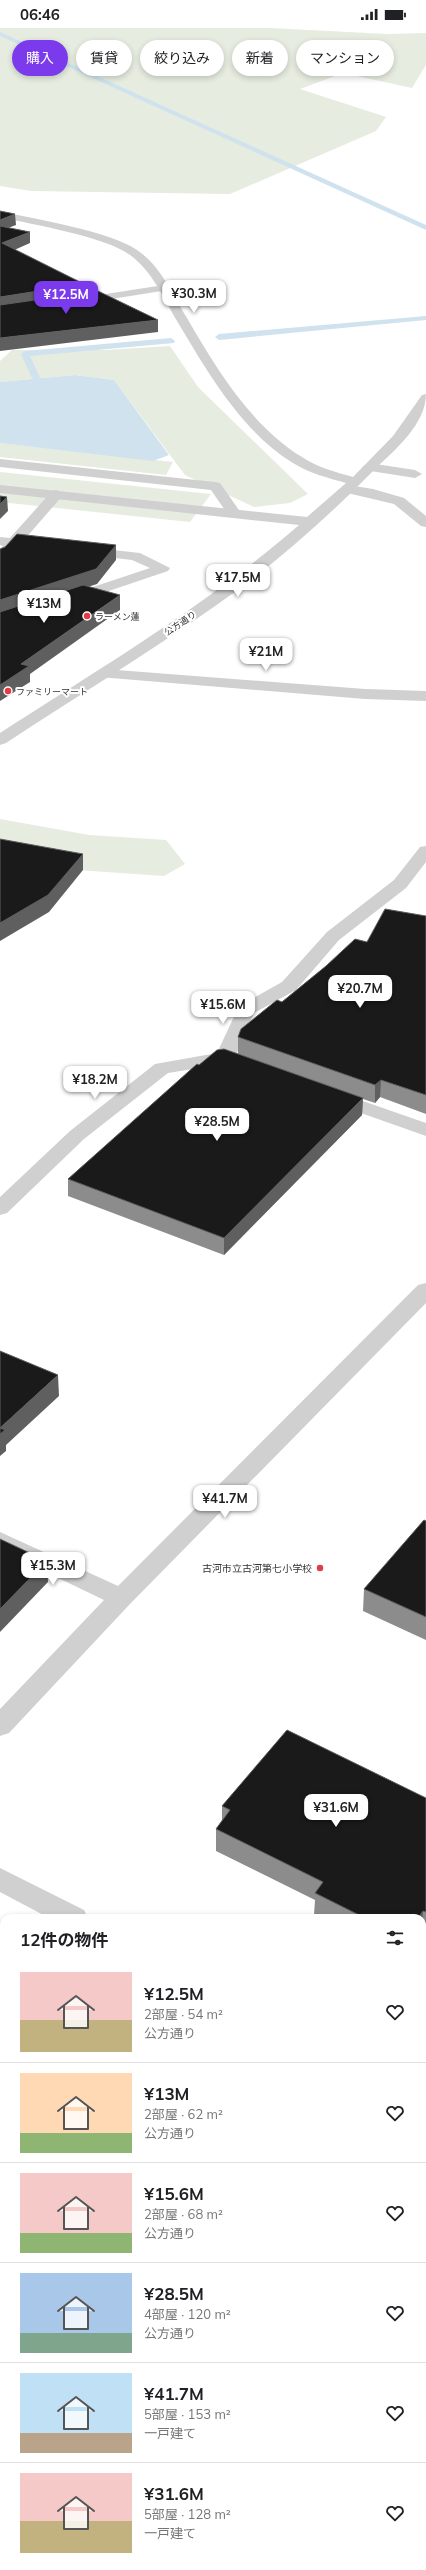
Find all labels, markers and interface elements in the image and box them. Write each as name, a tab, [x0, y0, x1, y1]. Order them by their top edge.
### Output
text: 06:46	[20, 5, 60, 24]
chip: 購入	[12, 40, 68, 76]
chip: 賃貸	[76, 40, 132, 76]
chip: 絞り込み	[140, 40, 224, 76]
chip: 新着	[232, 40, 288, 76]
chip: マンション	[296, 40, 394, 76]
pin: ¥30.3M	[161, 280, 227, 314]
pin: ¥12.5M	[33, 281, 99, 315]
text: ¥30.3M	[171, 285, 217, 301]
text: ¥12.5M	[43, 286, 89, 302]
pin: ¥17.5M	[205, 564, 271, 598]
text: ¥17.5M	[215, 569, 261, 585]
pin: ¥13M	[20, 590, 68, 624]
text: ¥13M	[27, 595, 61, 611]
street label: 公方通り	[162, 608, 198, 638]
marker: ラーメン蓮	[82, 611, 92, 621]
place label: ラーメン蓮	[95, 611, 140, 622]
pin: ¥21M	[242, 638, 290, 672]
text: ¥21M	[249, 643, 283, 659]
marker: ファミリーマート	[3, 686, 13, 696]
place label: ファミリーマート	[16, 686, 88, 697]
pin: ¥20.7M	[327, 975, 393, 1009]
text: ¥20.7M	[337, 980, 383, 996]
pin: ¥15.6M	[190, 991, 256, 1025]
text: ¥15.6M	[200, 996, 246, 1012]
pin: ¥18.2M	[62, 1066, 128, 1100]
text: ¥18.2M	[72, 1071, 118, 1087]
pin: ¥28.5M	[184, 1108, 250, 1142]
text: ¥28.5M	[194, 1113, 240, 1129]
pin: ¥41.7M	[192, 1485, 258, 1519]
text: ¥41.7M	[202, 1490, 248, 1506]
pin: ¥15.3M	[20, 1552, 86, 1586]
text: ¥15.3M	[30, 1557, 76, 1573]
place label: 古河市立古河第七小学校	[202, 1562, 312, 1575]
marker: 古河市立古河第七小学校	[315, 1563, 325, 1573]
pin: ¥31.6M	[303, 1794, 369, 1828]
text: ¥31.6M	[313, 1799, 359, 1815]
icon: filters	[384, 1927, 406, 1949]
text: 12件の物件	[20, 1929, 108, 1950]
text: ¥12.5M	[144, 1983, 204, 2004]
icon: home	[52, 1988, 100, 2036]
icon: heart	[384, 2001, 406, 2023]
text: 2部屋 · 54 m²	[144, 2006, 223, 2022]
text: 公方通り	[144, 2025, 196, 2041]
text: ¥13M	[144, 2083, 189, 2104]
icon: home	[52, 2089, 100, 2137]
icon: heart	[384, 2102, 406, 2124]
text: 2部屋 · 62 m²	[144, 2106, 223, 2122]
text: 公方通り	[144, 2125, 196, 2141]
text: ¥15.6M	[144, 2183, 204, 2204]
icon: home	[52, 2189, 100, 2237]
icon: heart	[384, 2202, 406, 2224]
text: 2部屋 · 68 m²	[144, 2206, 223, 2222]
text: 公方通り	[144, 2225, 196, 2241]
text: ¥28.5M	[144, 2283, 204, 2304]
icon: home	[52, 2289, 100, 2337]
icon: heart	[384, 2302, 406, 2324]
text: 4部屋 · 120 m²	[144, 2306, 231, 2322]
text: 公方通り	[144, 2325, 196, 2341]
text: ¥41.7M	[144, 2383, 204, 2404]
icon: home	[52, 2389, 100, 2437]
icon: heart	[384, 2402, 406, 2424]
text: 5部屋 · 153 m²	[144, 2406, 231, 2422]
text: 一戸建て	[144, 2425, 196, 2441]
text: ¥31.6M	[144, 2483, 204, 2504]
icon: home	[52, 2489, 100, 2537]
icon: heart	[384, 2502, 406, 2524]
text: 5部屋 · 128 m²	[144, 2506, 231, 2522]
text: 一戸建て	[144, 2525, 196, 2541]

